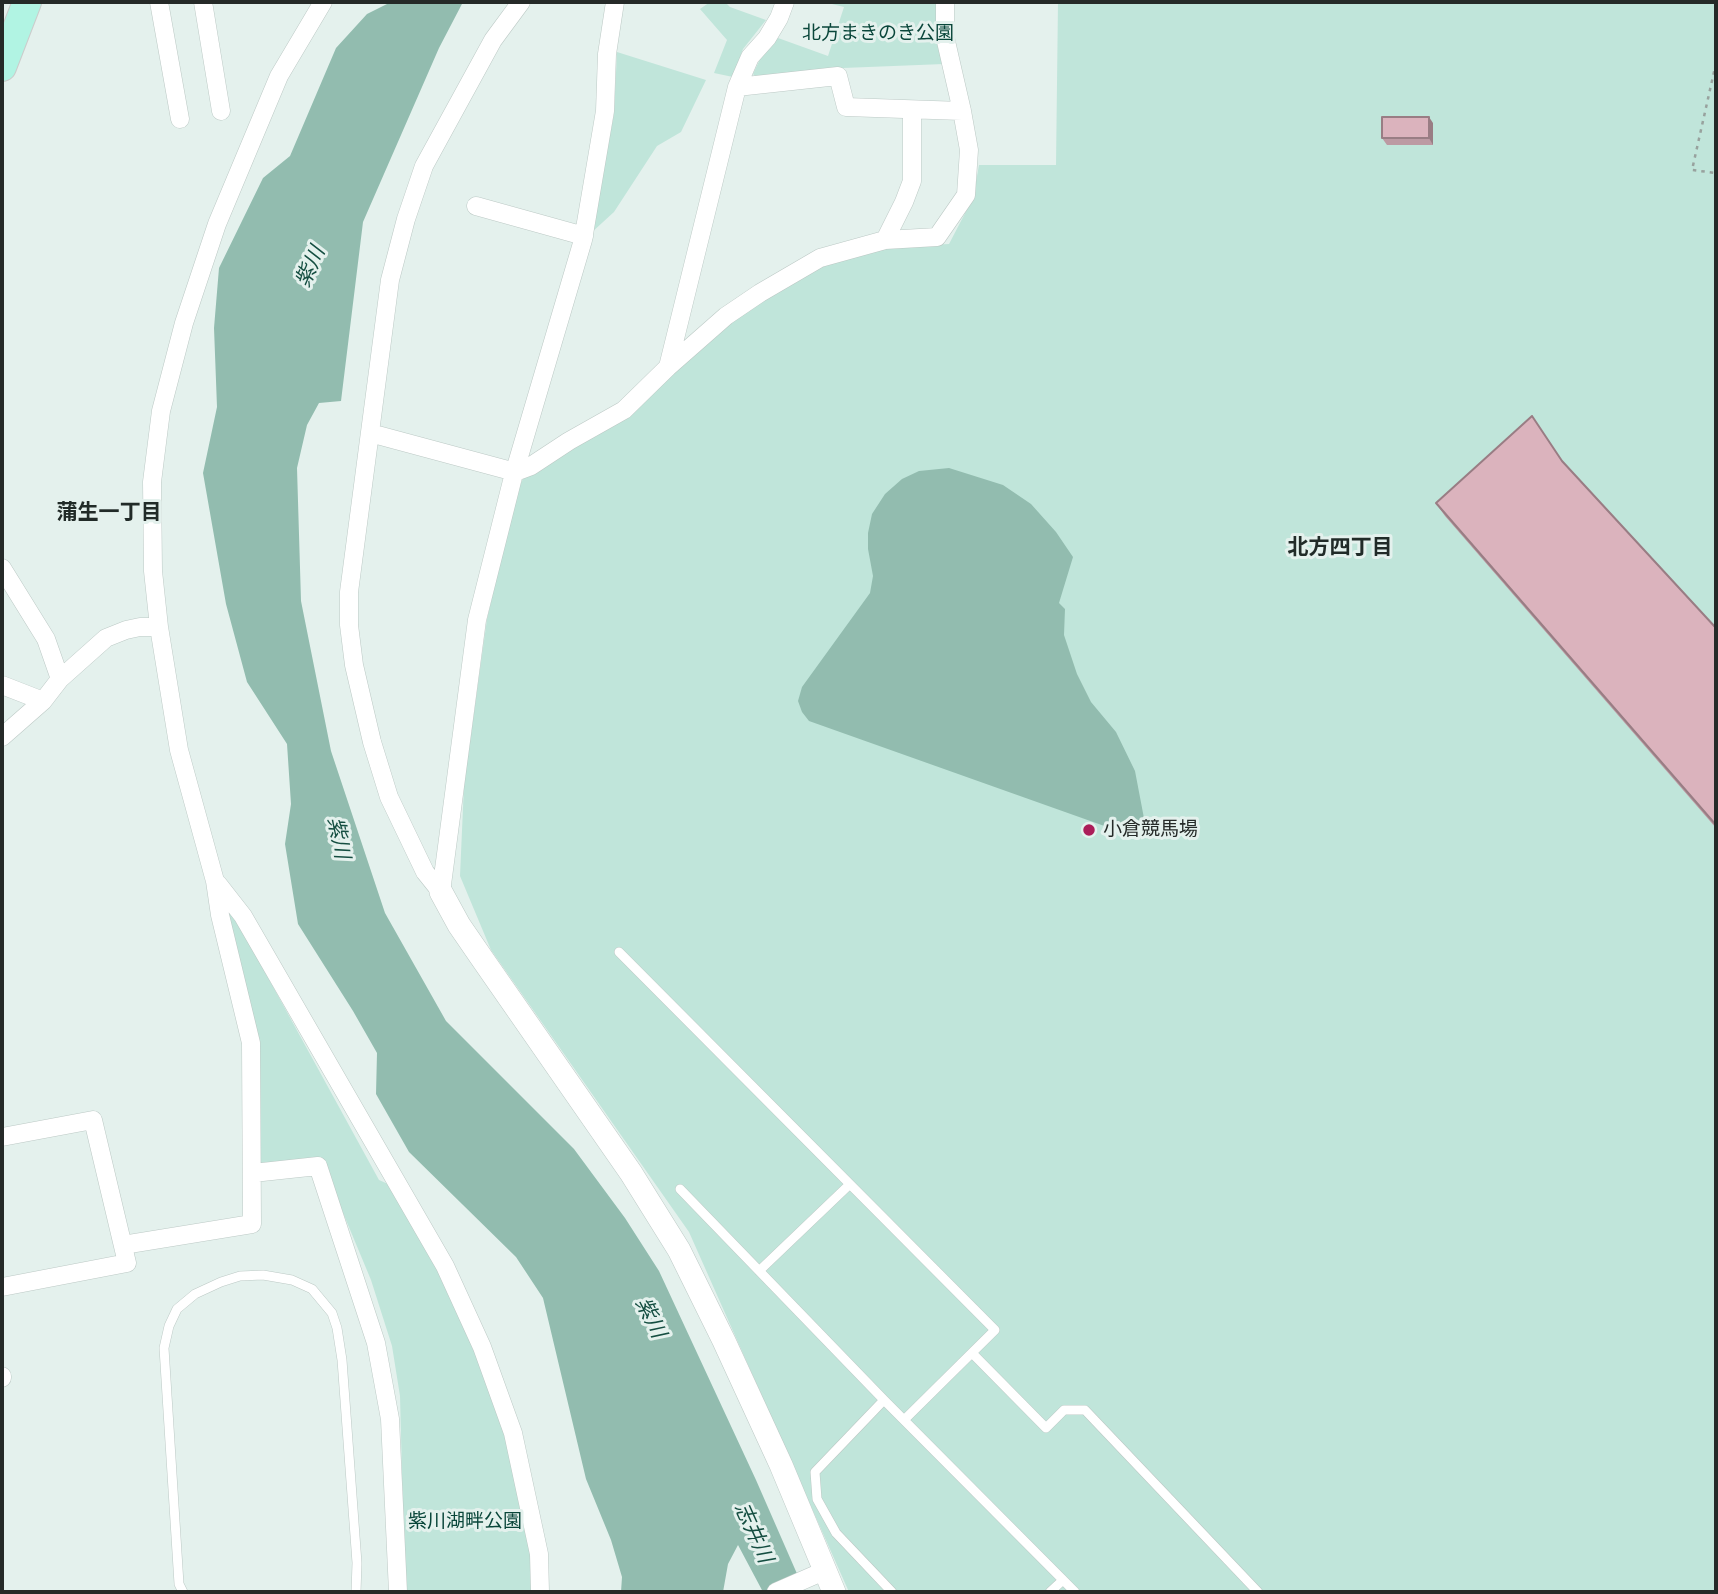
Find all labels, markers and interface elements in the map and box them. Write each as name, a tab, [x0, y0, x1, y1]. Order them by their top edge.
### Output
park label: 北方まきのき公園	[802, 23, 954, 45]
water label: 紫川	[291, 243, 331, 291]
district label: 蒲生一丁目	[57, 500, 161, 526]
district label: 北方四丁目	[1288, 535, 1392, 561]
water label: 紫川	[322, 815, 354, 861]
place label: 小倉競馬場	[1103, 819, 1198, 841]
marker: 小倉競馬場	[1081, 822, 1097, 838]
water label: 紫川	[629, 1294, 671, 1342]
water label: 志井川	[729, 1499, 777, 1567]
park label: 紫川湖畔公園	[408, 1511, 522, 1533]

